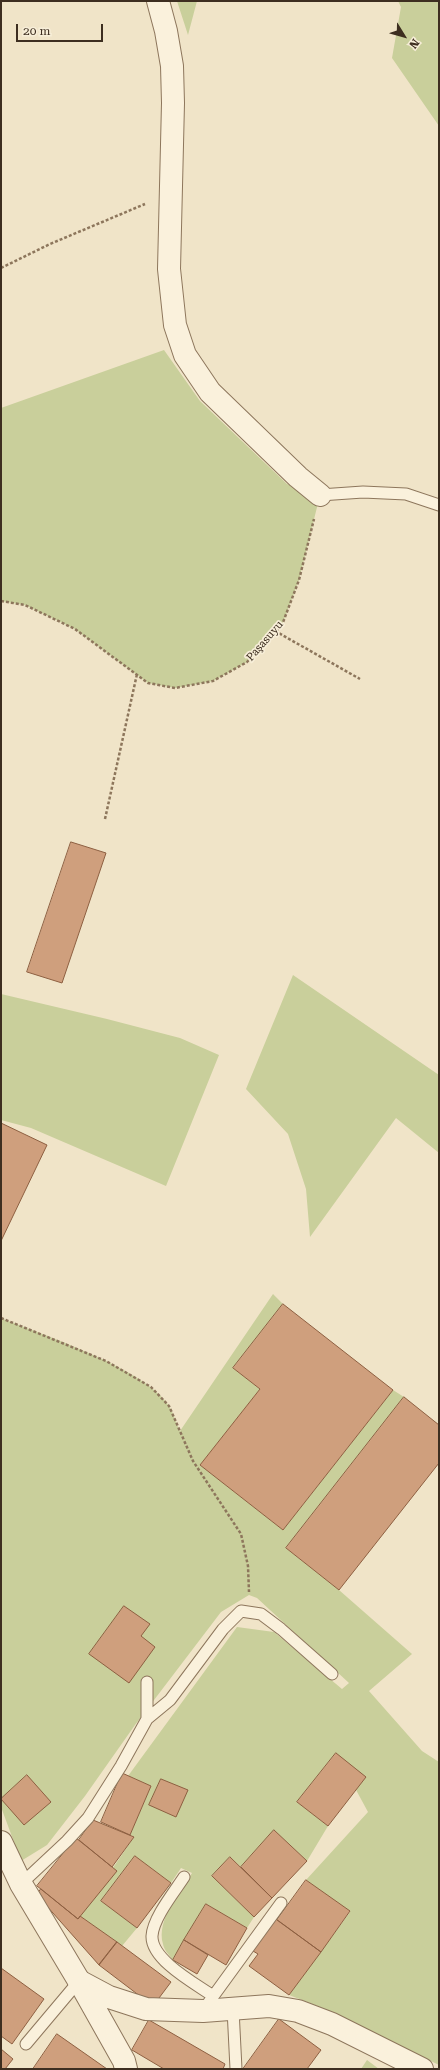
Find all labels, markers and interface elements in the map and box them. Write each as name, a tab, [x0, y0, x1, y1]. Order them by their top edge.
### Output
scale bar	[18, 16, 105, 42]
north arrow	[384, 16, 424, 56]
text: 20 m	[23, 24, 50, 38]
text: N	[406, 36, 422, 51]
street label: Paşasuyu	[244, 618, 286, 664]

